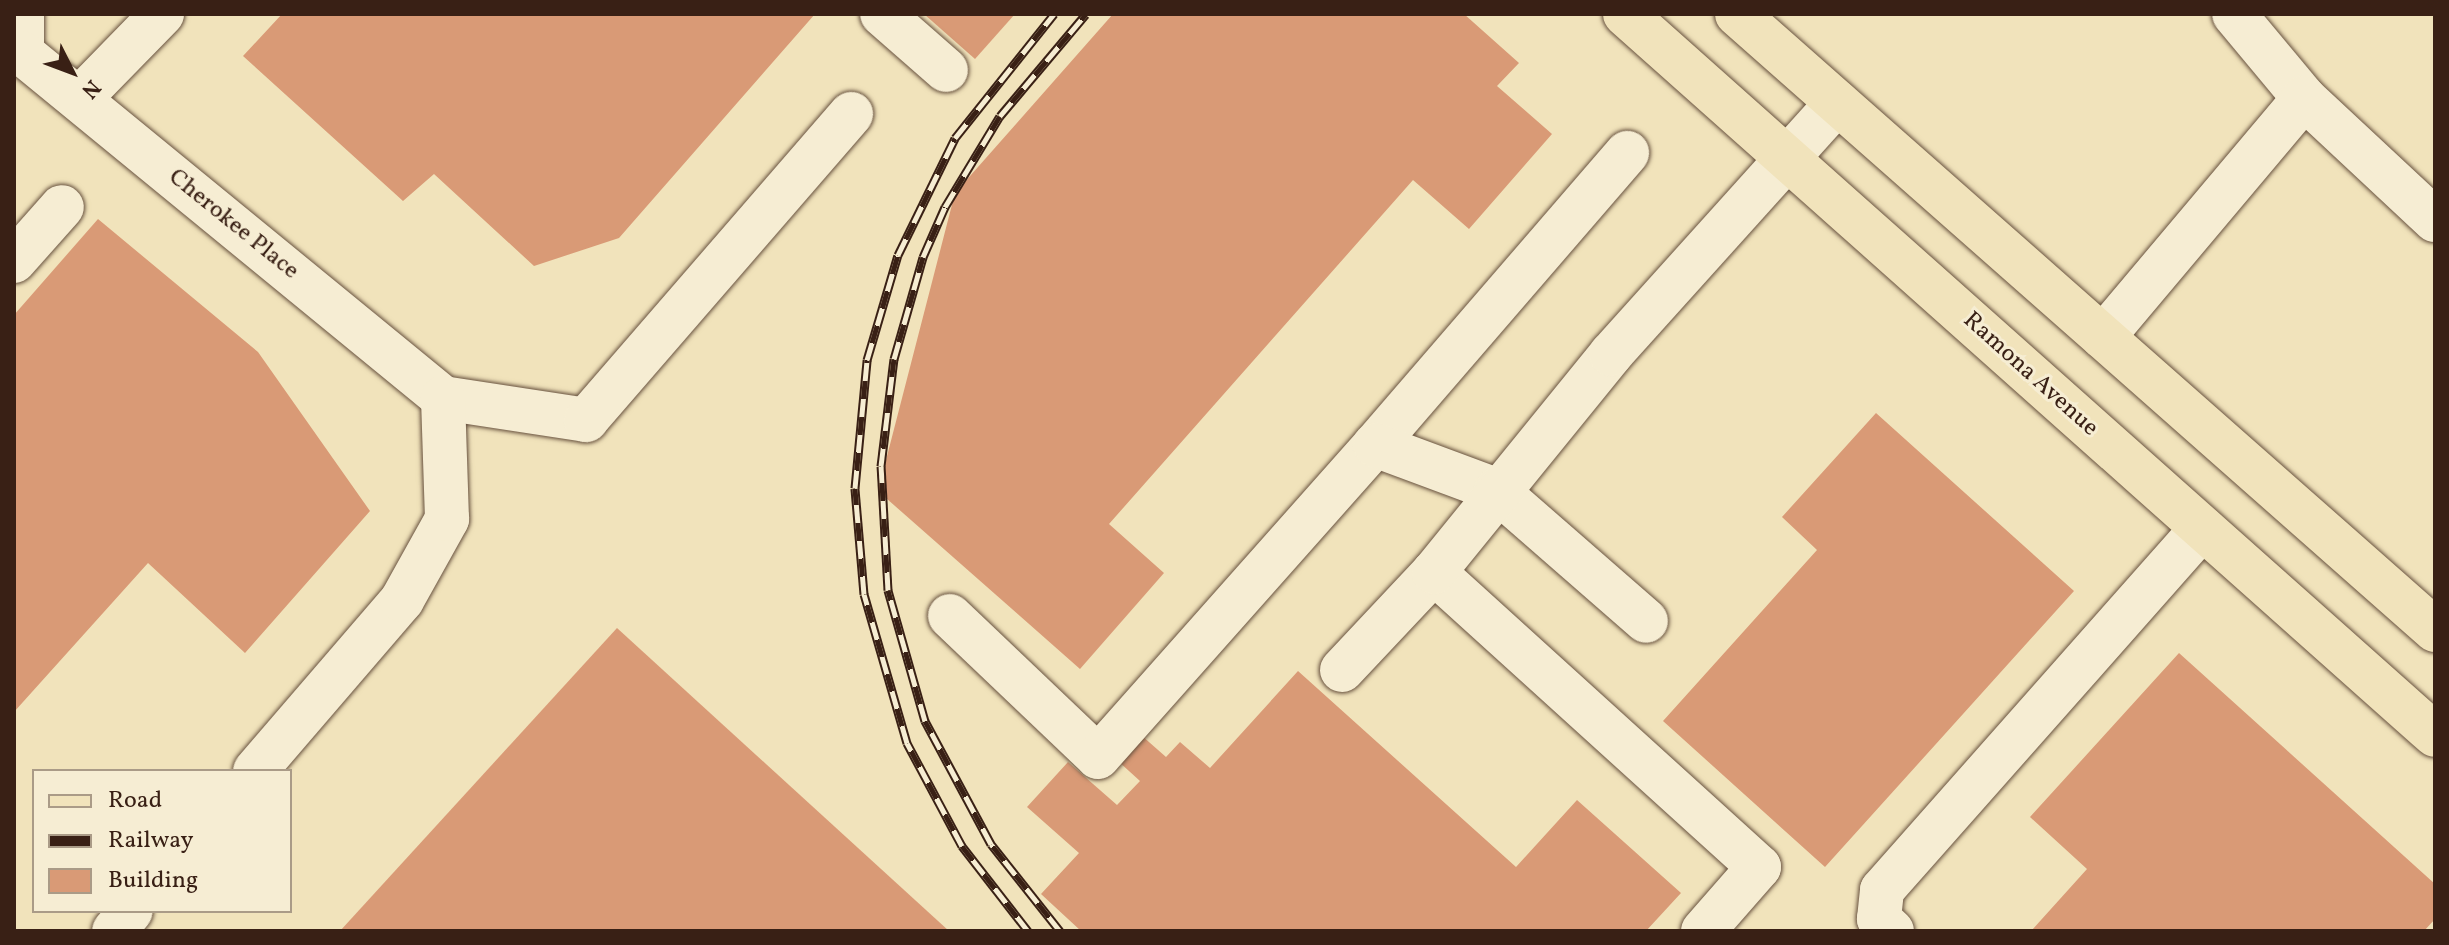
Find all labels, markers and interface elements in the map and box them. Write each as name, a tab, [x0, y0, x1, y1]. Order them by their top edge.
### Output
north arrow	[32, 32, 112, 112]
text: N	[73, 72, 107, 105]
street label: Cherokee Place	[162, 164, 304, 286]
street label: Ramona Avenue	[1956, 307, 2104, 443]
legend	[32, 769, 292, 913]
text: Road	[108, 784, 162, 818]
text: Railway	[108, 824, 194, 858]
text: Building	[108, 864, 198, 898]

